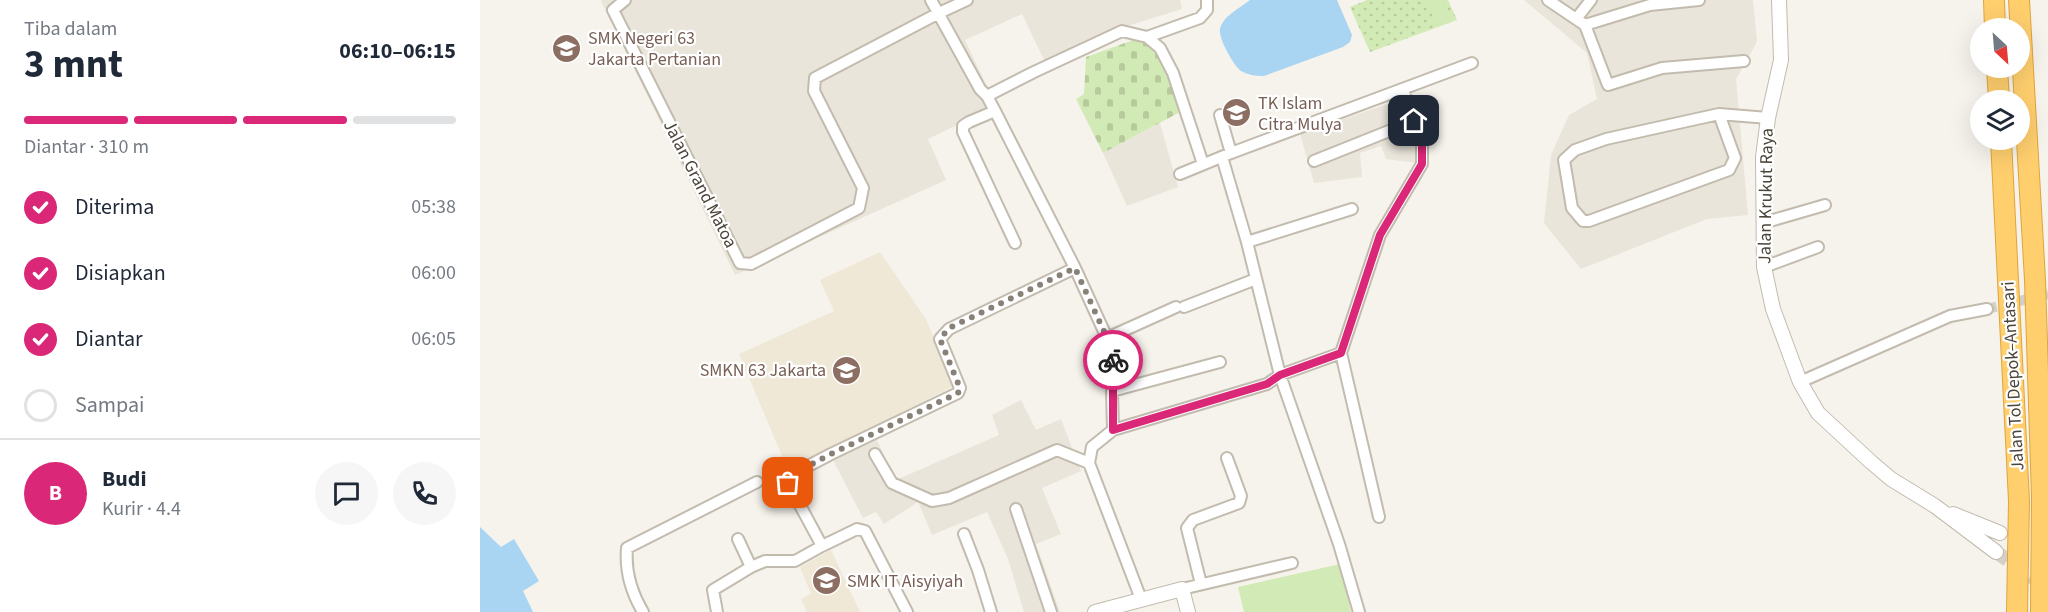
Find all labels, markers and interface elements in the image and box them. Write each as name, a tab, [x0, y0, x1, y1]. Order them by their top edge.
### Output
text: Tiba dalam	[24, 15, 117, 43]
north arrow	[1970, 18, 2030, 78]
map controls	[1970, 18, 2030, 150]
place label: SMK Negeri 63 Jakarta Pertanian	[588, 26, 721, 72]
school or university icon: SMK Negeri 63 Jakarta Pertanian	[551, 32, 583, 64]
text: 06:10–06:15	[339, 35, 456, 67]
text: 3 mnt	[24, 37, 123, 93]
button: layers	[1970, 90, 2030, 150]
place label: TK Islam Citra Mulya	[1258, 91, 1342, 137]
pin	[1388, 95, 1439, 146]
school or university icon: TK Islam Citra Mulya	[1221, 97, 1253, 129]
icon: home	[1397, 104, 1430, 137]
street label: Jalan Grand Matoa	[657, 116, 743, 252]
street label: Jalan Krukut Raya	[1752, 128, 1780, 264]
text: Diantar · 310 m	[24, 133, 149, 161]
icon: check	[24, 191, 57, 224]
text: Diterima	[75, 191, 154, 223]
text: 05:38	[411, 193, 456, 221]
icon: check	[24, 257, 57, 290]
text: Disiapkan	[75, 257, 166, 289]
text: 06:00	[411, 259, 456, 287]
street label: Jalan Tol Depok–Antasari	[1996, 281, 2030, 471]
icon: check	[24, 323, 57, 356]
text: Diantar	[75, 323, 143, 355]
text: 06:05	[411, 325, 456, 353]
courier	[1083, 330, 1143, 390]
icon: bike	[1097, 344, 1130, 377]
school or university icon: SMKN 63 Jakarta	[831, 354, 863, 386]
place label: SMKN 63 Jakarta	[700, 358, 826, 383]
text: Sampai	[75, 389, 144, 421]
pin	[762, 457, 813, 508]
button: chat	[315, 462, 378, 525]
button: phone	[393, 462, 456, 525]
text: Budi	[102, 463, 146, 495]
icon: bag	[771, 466, 804, 499]
text: B	[49, 477, 62, 509]
text: Kurir · 4.4	[102, 495, 181, 523]
school or university icon: SMK IT Aisyiyah	[810, 565, 842, 597]
place label: SMK IT Aisyiyah	[847, 569, 963, 594]

